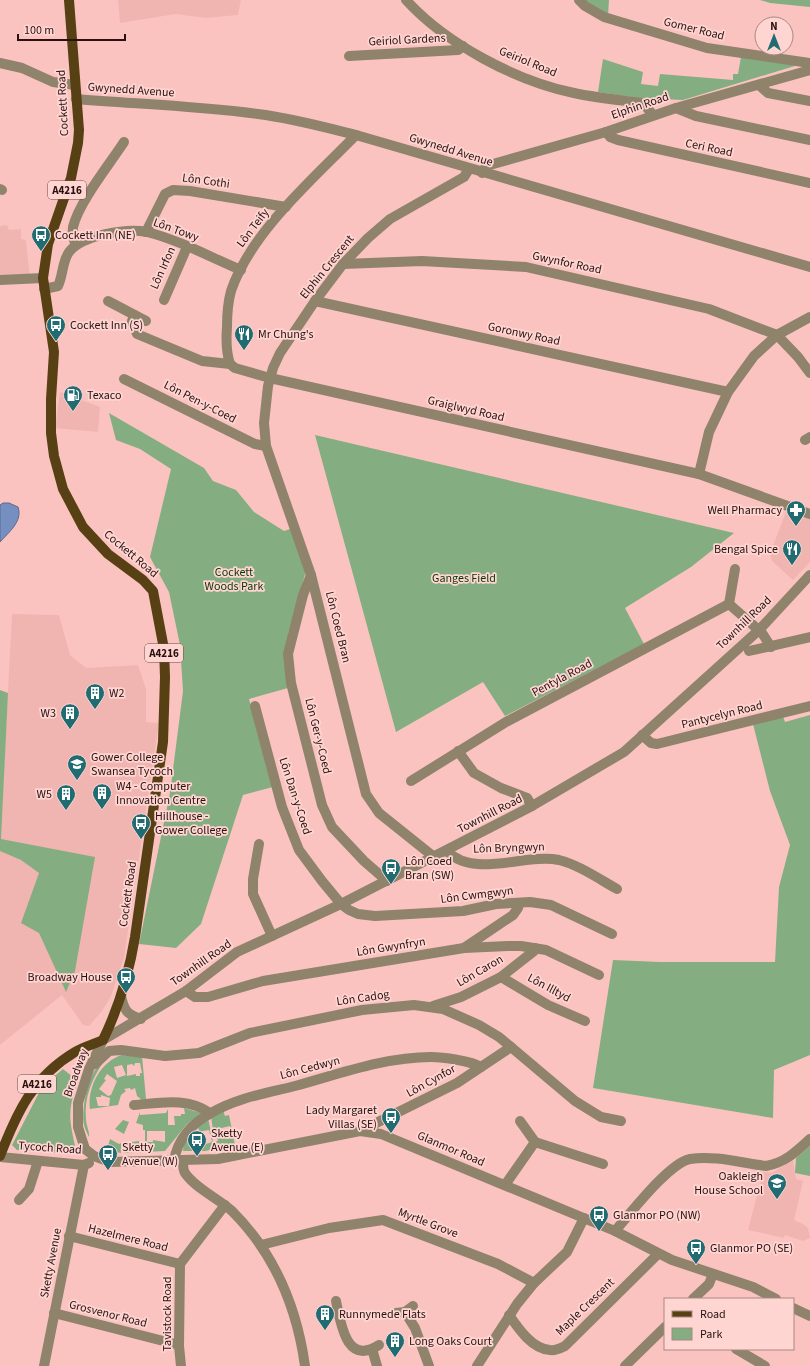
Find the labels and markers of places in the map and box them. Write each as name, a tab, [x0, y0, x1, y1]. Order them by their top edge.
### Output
bus stop icon: Cockett Inn (NE)	[30, 224, 52, 252]
place label: Cockett Inn (NE)	[55, 227, 136, 244]
bus stop icon: Cockett Inn (S)	[45, 314, 67, 342]
place label: Cockett Inn (S)	[70, 317, 143, 334]
restaurant icon: Mr Chung's	[233, 323, 255, 351]
place label: Mr Chung's	[258, 326, 314, 343]
fuel station icon: Texaco	[62, 384, 84, 412]
place label: Texaco	[87, 387, 122, 404]
pharmacy icon: Well Pharmacy	[785, 499, 807, 527]
place label: Well Pharmacy	[707, 502, 782, 519]
restaurant icon: Bengal Spice	[781, 538, 803, 566]
place label: Bengal Spice	[714, 541, 778, 558]
building icon: W2	[84, 682, 106, 710]
place label: W2	[109, 685, 124, 702]
building icon: W3	[59, 702, 81, 730]
place label: W3	[41, 705, 56, 722]
place label: Gower College Swansea Tycoch	[91, 749, 173, 780]
school or university icon: Gower College Swansea Tycoch	[66, 753, 88, 781]
place label: W4 - Computer Innovation Centre	[116, 778, 206, 809]
building icon: W4 - Computer Innovation Centre	[91, 782, 113, 810]
building icon: W5	[55, 783, 77, 811]
place label: W5	[37, 786, 52, 803]
place label: Hillhouse - Gower College	[155, 808, 227, 839]
bus stop icon: Hillhouse - Gower College	[130, 812, 152, 840]
place label: Lôn Coed Bran (SW)	[405, 853, 454, 884]
bus stop icon: Lôn Coed Bran (SW)	[380, 857, 402, 885]
bus stop icon: Broadway House	[115, 966, 137, 994]
place label: Broadway House	[27, 969, 112, 986]
place label: Lady Margaret Villas (SE)	[306, 1102, 377, 1133]
bus stop icon: Lady Margaret Villas (SE)	[380, 1106, 402, 1134]
place label: Sketty Avenue (E)	[211, 1125, 264, 1156]
bus stop icon: Sketty Avenue (E)	[186, 1129, 208, 1157]
place label: Sketty Avenue (W)	[122, 1139, 178, 1170]
bus stop icon: Sketty Avenue (W)	[97, 1143, 119, 1171]
place label: Oakleigh House School	[694, 1168, 763, 1199]
school or university icon: Oakleigh House School	[766, 1172, 788, 1200]
bus stop icon: Glanmor PO (NW)	[588, 1204, 610, 1232]
place label: Glanmor PO (NW)	[613, 1207, 701, 1224]
bus stop icon: Glanmor PO (SE)	[685, 1237, 707, 1265]
place label: Glanmor PO (SE)	[710, 1240, 793, 1257]
building icon: Runnymede Flats	[314, 1303, 336, 1331]
place label: Runnymede Flats	[339, 1306, 426, 1323]
building icon: Long Oaks Court	[384, 1330, 406, 1358]
place label: Long Oaks Court	[409, 1333, 492, 1350]

